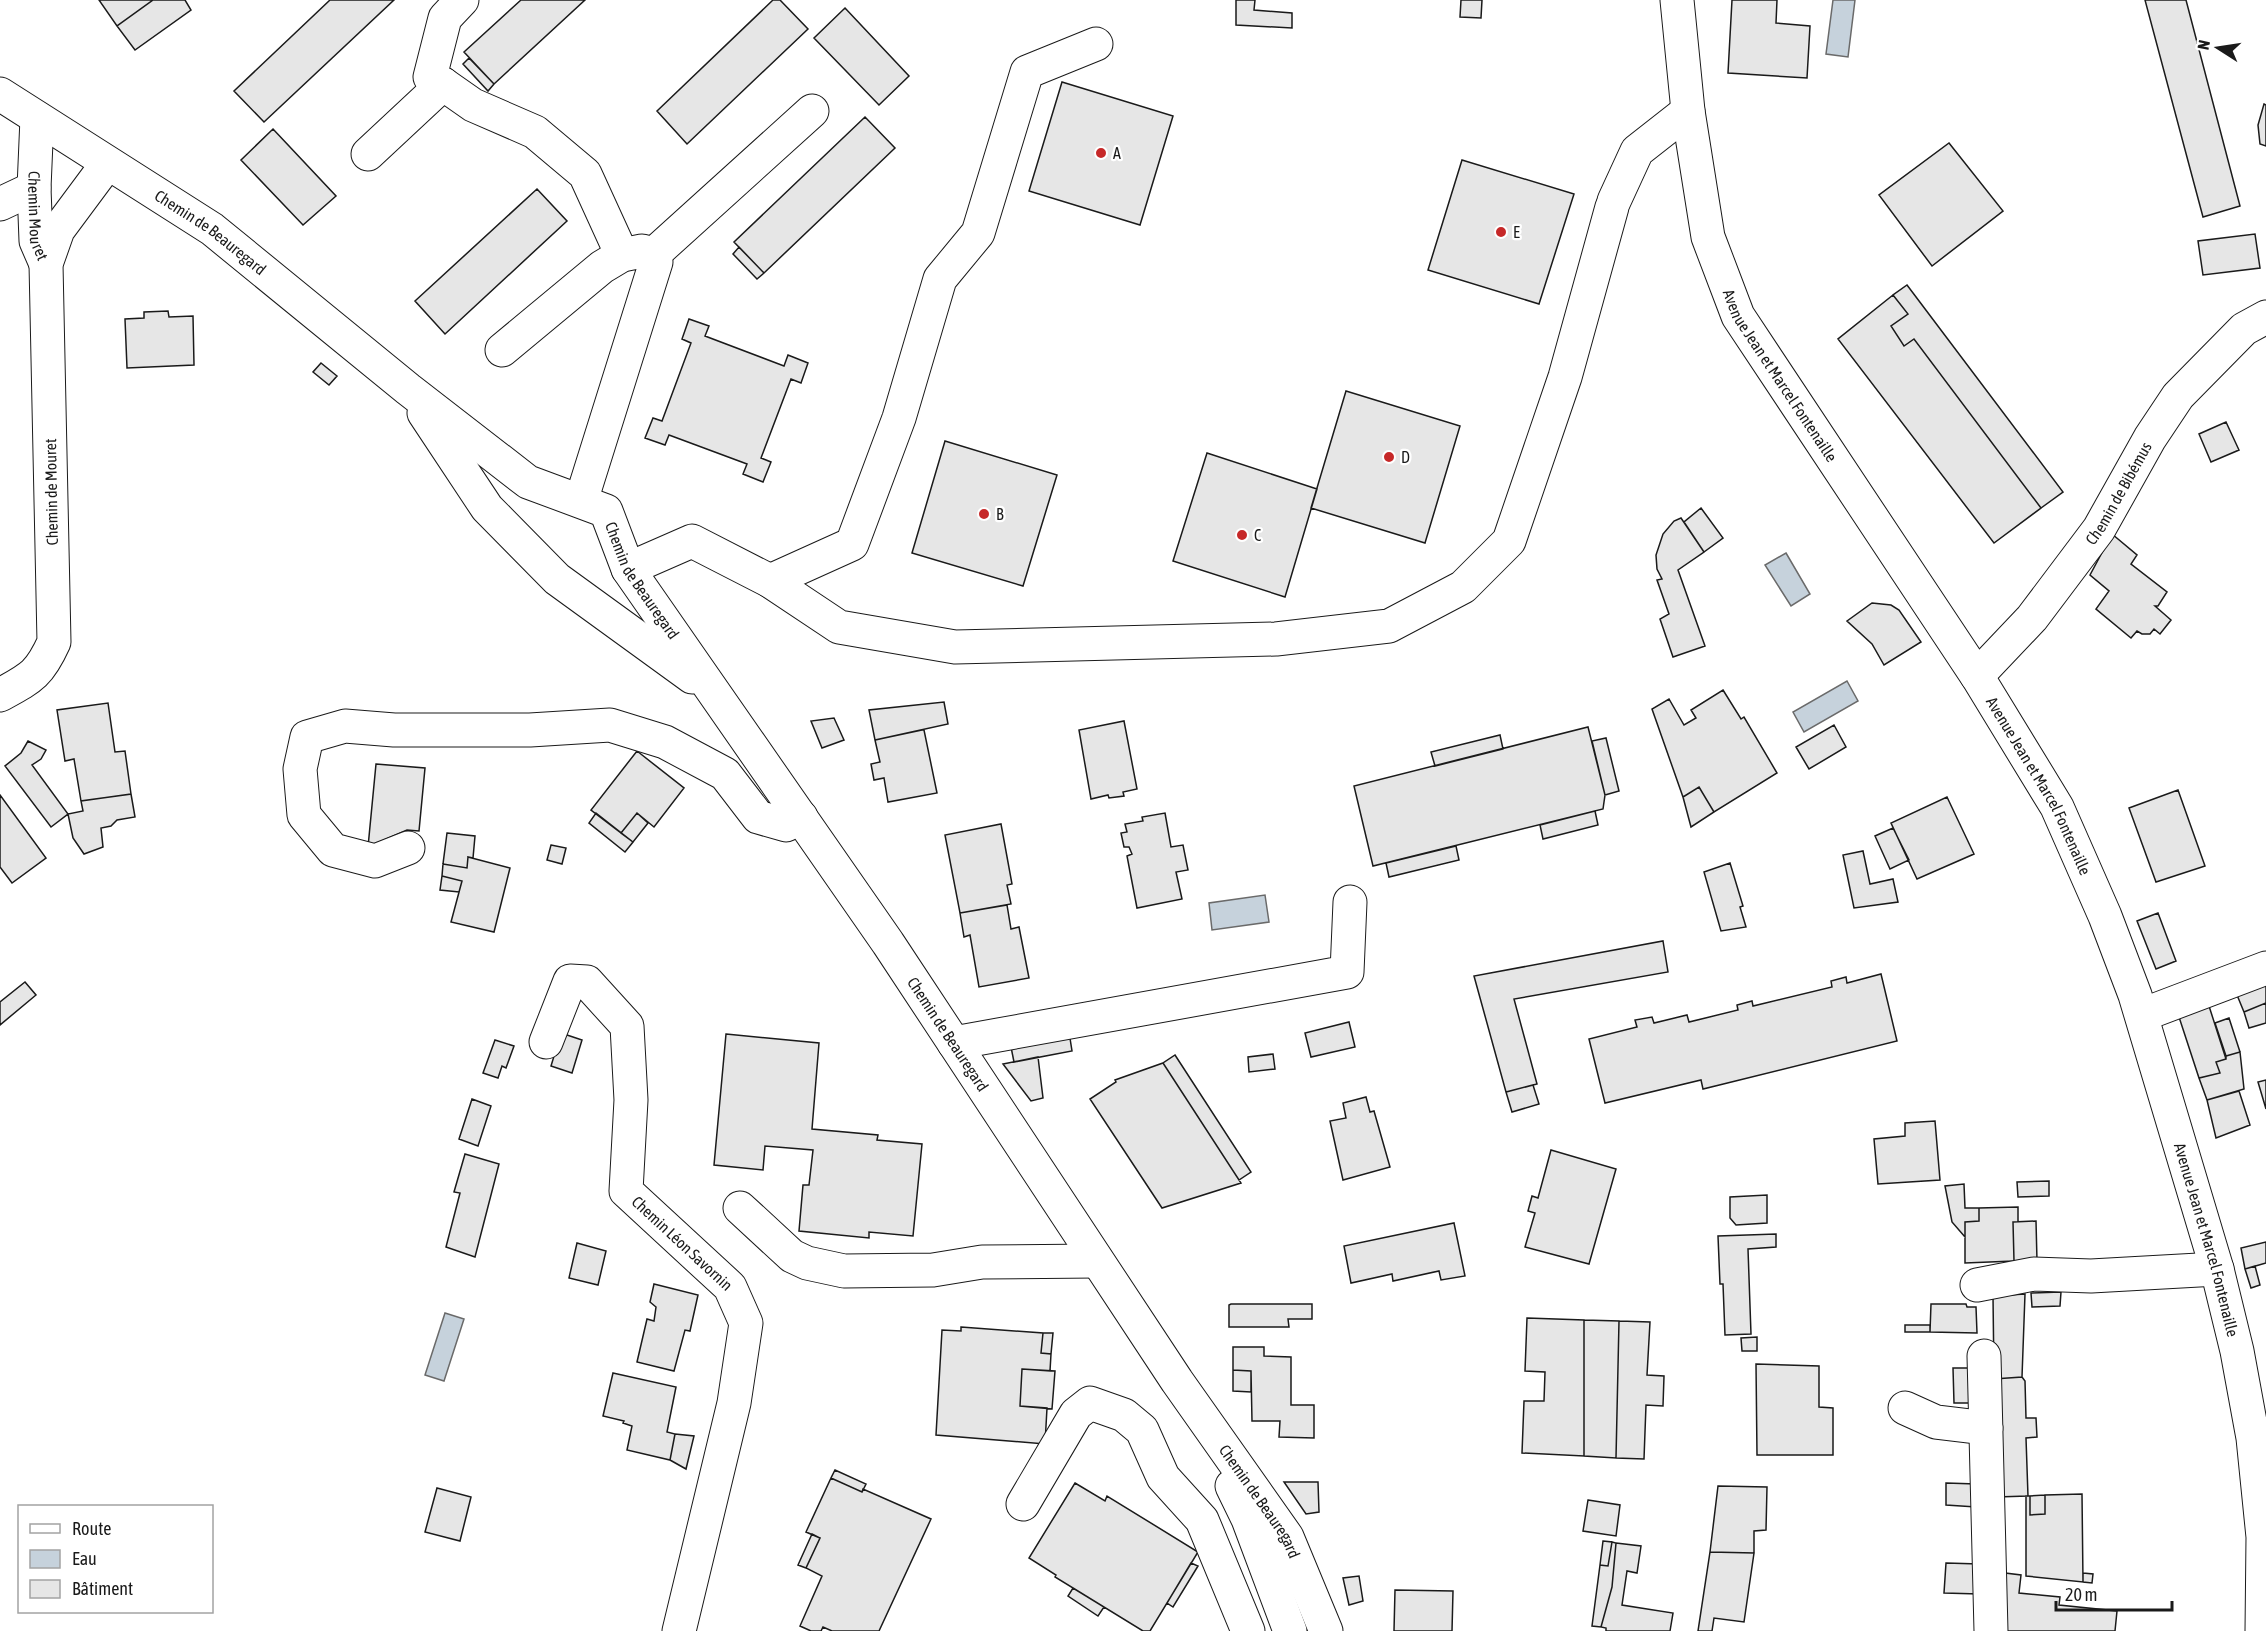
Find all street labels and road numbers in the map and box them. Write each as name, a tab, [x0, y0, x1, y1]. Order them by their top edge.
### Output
street label: Chemin Mouret	[25, 171, 52, 263]
street label: Chemin de Beauregard	[152, 186, 270, 278]
street label: Avenue Jean et Marcel Fontenaille	[1720, 287, 1841, 465]
street label: Chemin de Mouret	[41, 438, 61, 546]
street label: Chemin de Bibémus	[2082, 438, 2155, 548]
street label: Chemin de Beauregard	[602, 519, 683, 642]
street label: Avenue Jean et Marcel Fontenaille	[1983, 693, 2095, 878]
street label: Chemin de Beauregard	[904, 974, 992, 1094]
street label: Avenue Jean et Marcel Fontenaille	[2171, 1141, 2242, 1339]
street label: Chemin Léon Savornin	[628, 1192, 736, 1294]
street label: Chemin de Beauregard	[1216, 1441, 1304, 1561]

